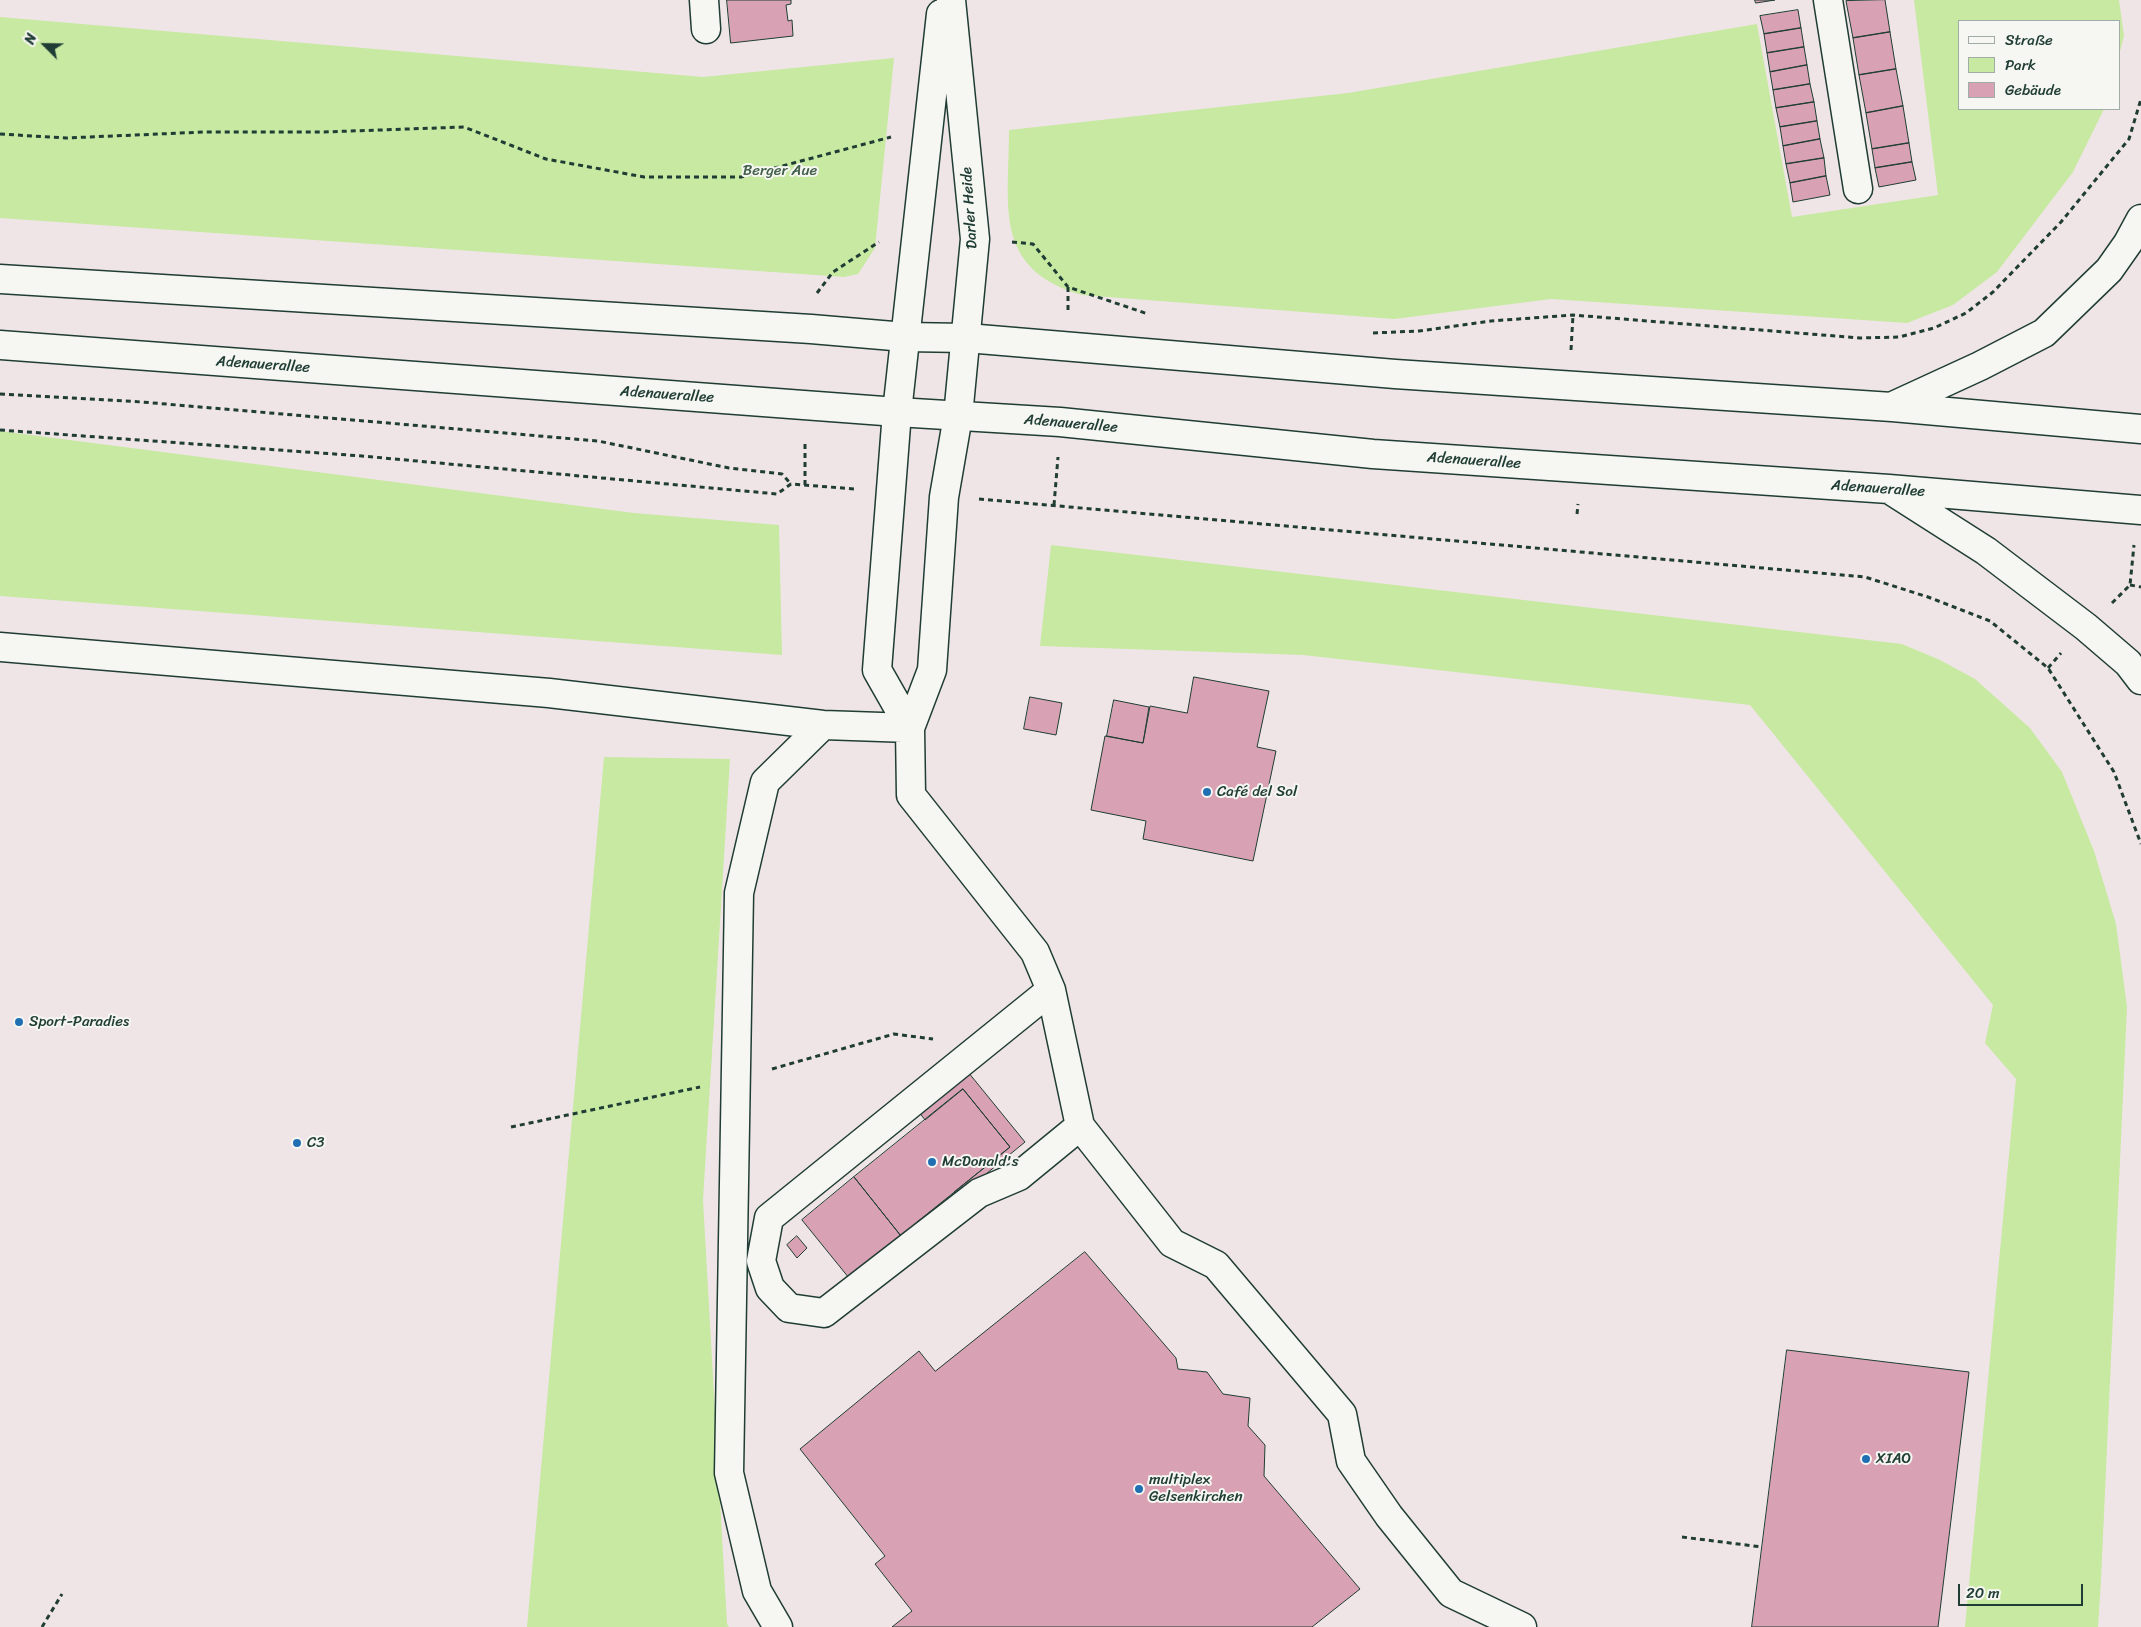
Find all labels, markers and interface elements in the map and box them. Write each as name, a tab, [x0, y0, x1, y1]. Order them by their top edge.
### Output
north arrow	[20, 20, 70, 70]
legend	[1958, 20, 2121, 110]
text: Straße	[2005, 27, 2053, 53]
text: N	[17, 30, 44, 48]
text: Park	[2005, 52, 2036, 78]
text: Gebäude	[2005, 77, 2061, 103]
park label: Berger Aue	[743, 162, 817, 180]
street label: Darler Heide	[958, 166, 982, 250]
street label: Adenauerallee	[215, 353, 311, 377]
street label: Adenauerallee	[619, 383, 715, 407]
street label: Adenauerallee	[1023, 411, 1119, 437]
street label: Adenauerallee	[1426, 449, 1522, 473]
street label: Adenauerallee	[1830, 477, 1926, 501]
place label: Café del Sol	[1217, 783, 1297, 801]
marker: Café del Sol	[1201, 786, 1213, 798]
place label: Sport-Paradies	[29, 1013, 129, 1031]
marker: Sport-Paradies	[13, 1016, 25, 1028]
place label: C3	[307, 1134, 325, 1152]
marker: C3	[291, 1137, 303, 1149]
place label: McDonald's	[942, 1153, 1019, 1171]
marker: McDonald's	[926, 1156, 938, 1168]
place label: XIAO	[1876, 1450, 1911, 1468]
marker: XIAO	[1860, 1453, 1872, 1465]
place label: multiplex Gelsenkirchen	[1149, 1471, 1242, 1506]
marker: multiplex Gelsenkirchen	[1133, 1483, 1145, 1495]
scale bar	[1961, 1574, 2086, 1606]
text: 20 m	[1966, 1580, 2000, 1606]

